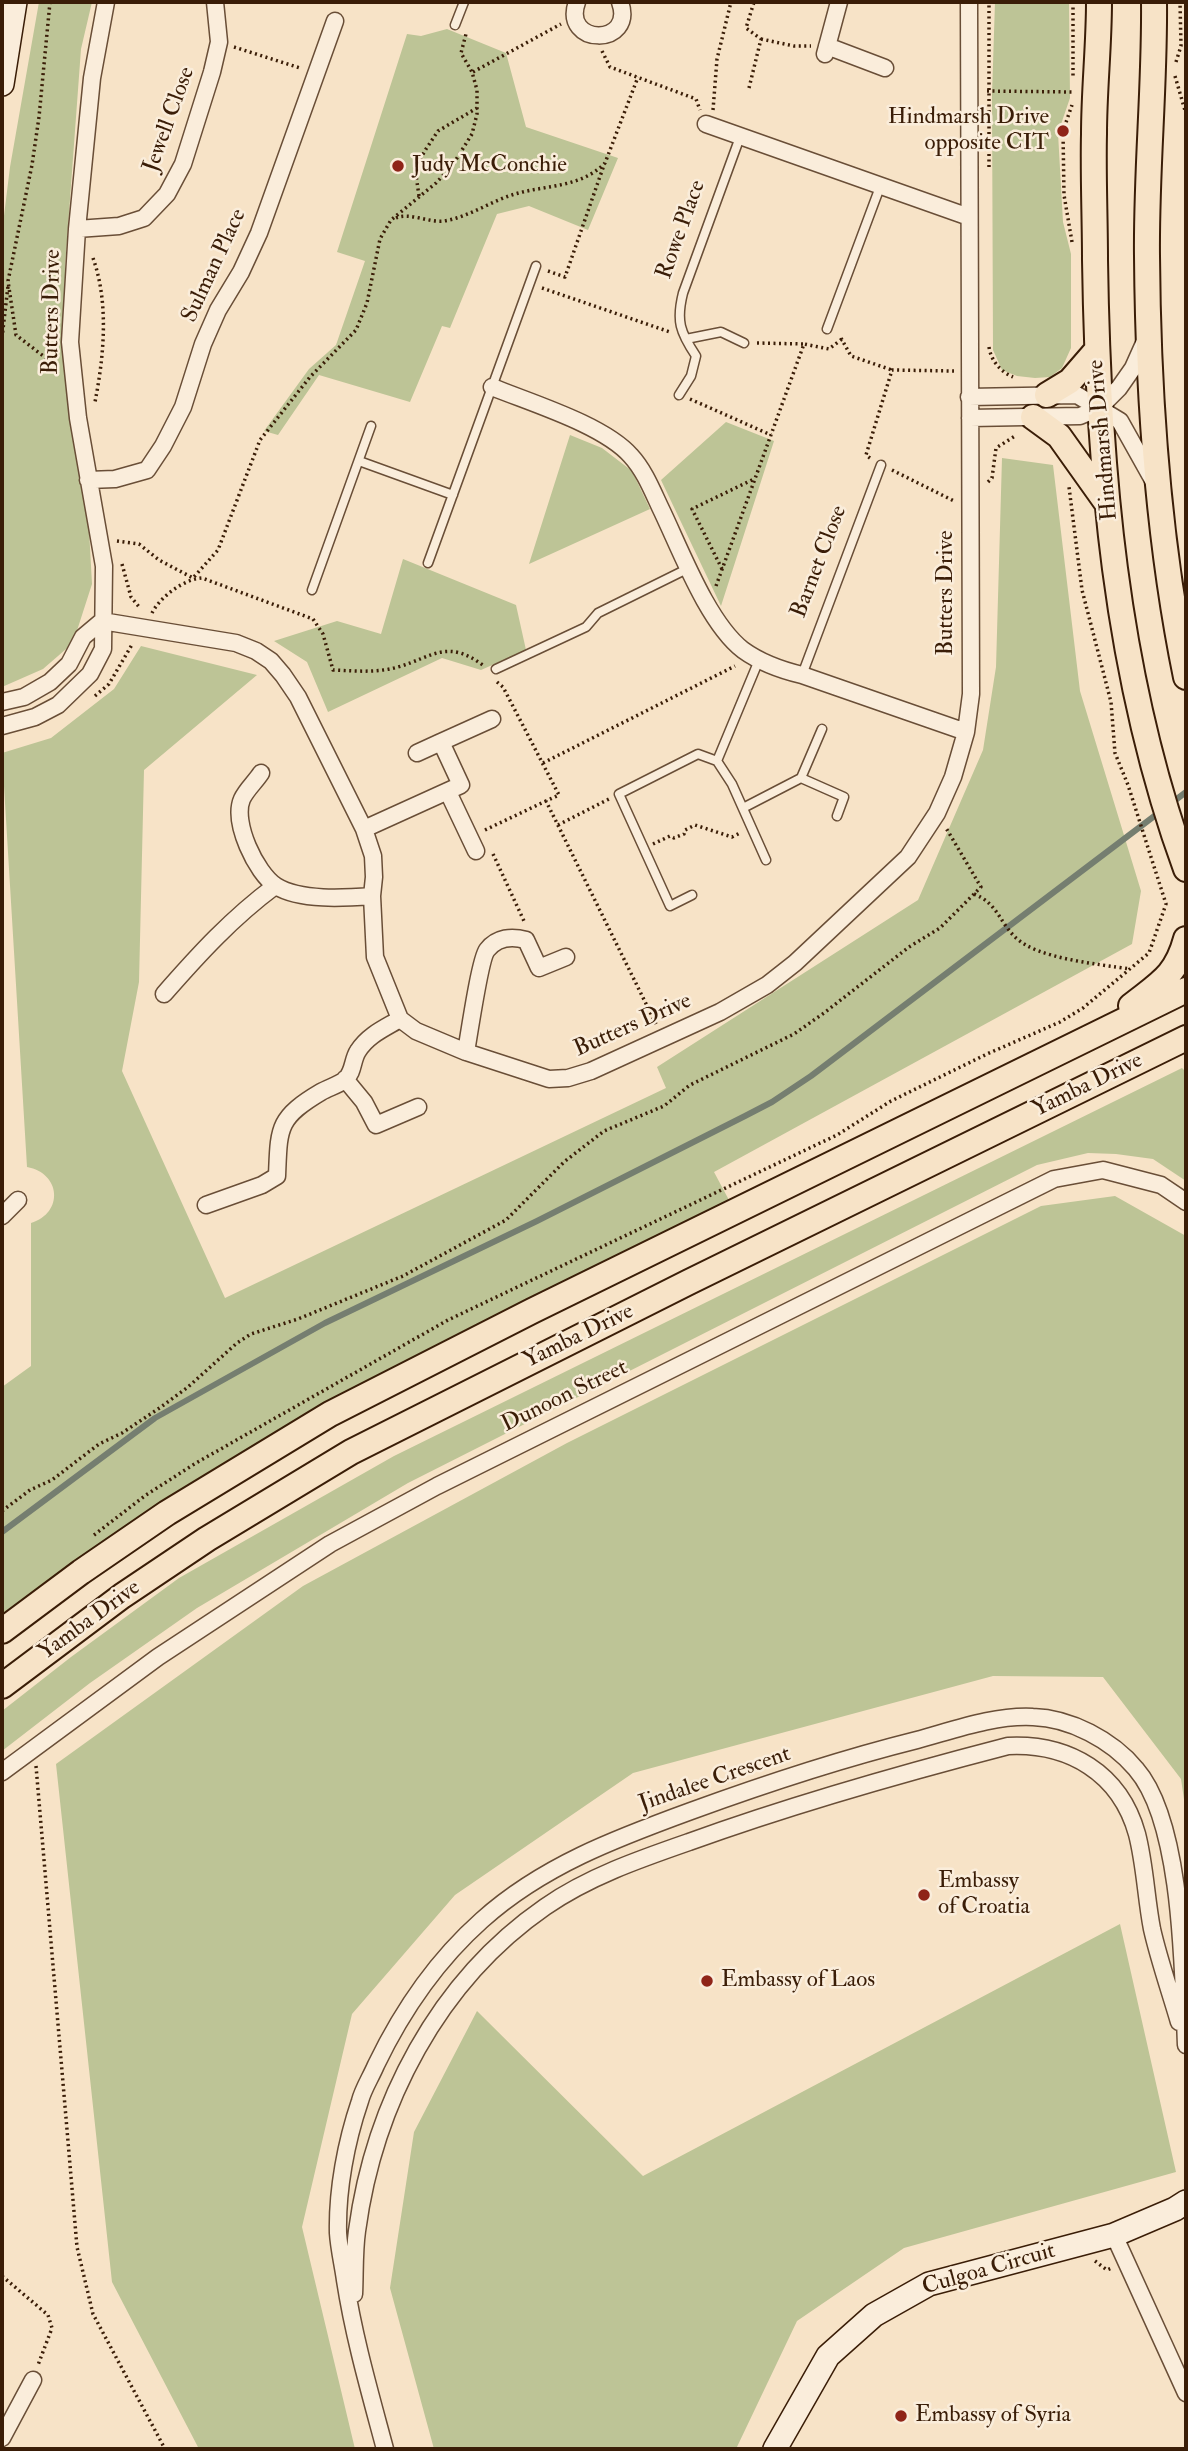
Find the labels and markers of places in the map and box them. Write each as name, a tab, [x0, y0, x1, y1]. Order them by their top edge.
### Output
place label: Hindmarsh Drive opposite CIT	[888, 104, 1049, 158]
marker: Hindmarsh Drive opposite CIT	[1055, 123, 1071, 139]
place label: Judy McConchie	[412, 152, 567, 180]
marker: Judy McConchie	[390, 158, 406, 174]
place label: Embassy of Croatia	[938, 1868, 1030, 1922]
marker: Embassy of Croatia	[916, 1887, 932, 1903]
place label: Embassy of Laos	[721, 1967, 875, 1995]
marker: Embassy of Laos	[699, 1973, 715, 1989]
place label: Embassy of Syria	[915, 2402, 1071, 2430]
marker: Embassy of Syria	[893, 2408, 909, 2424]

